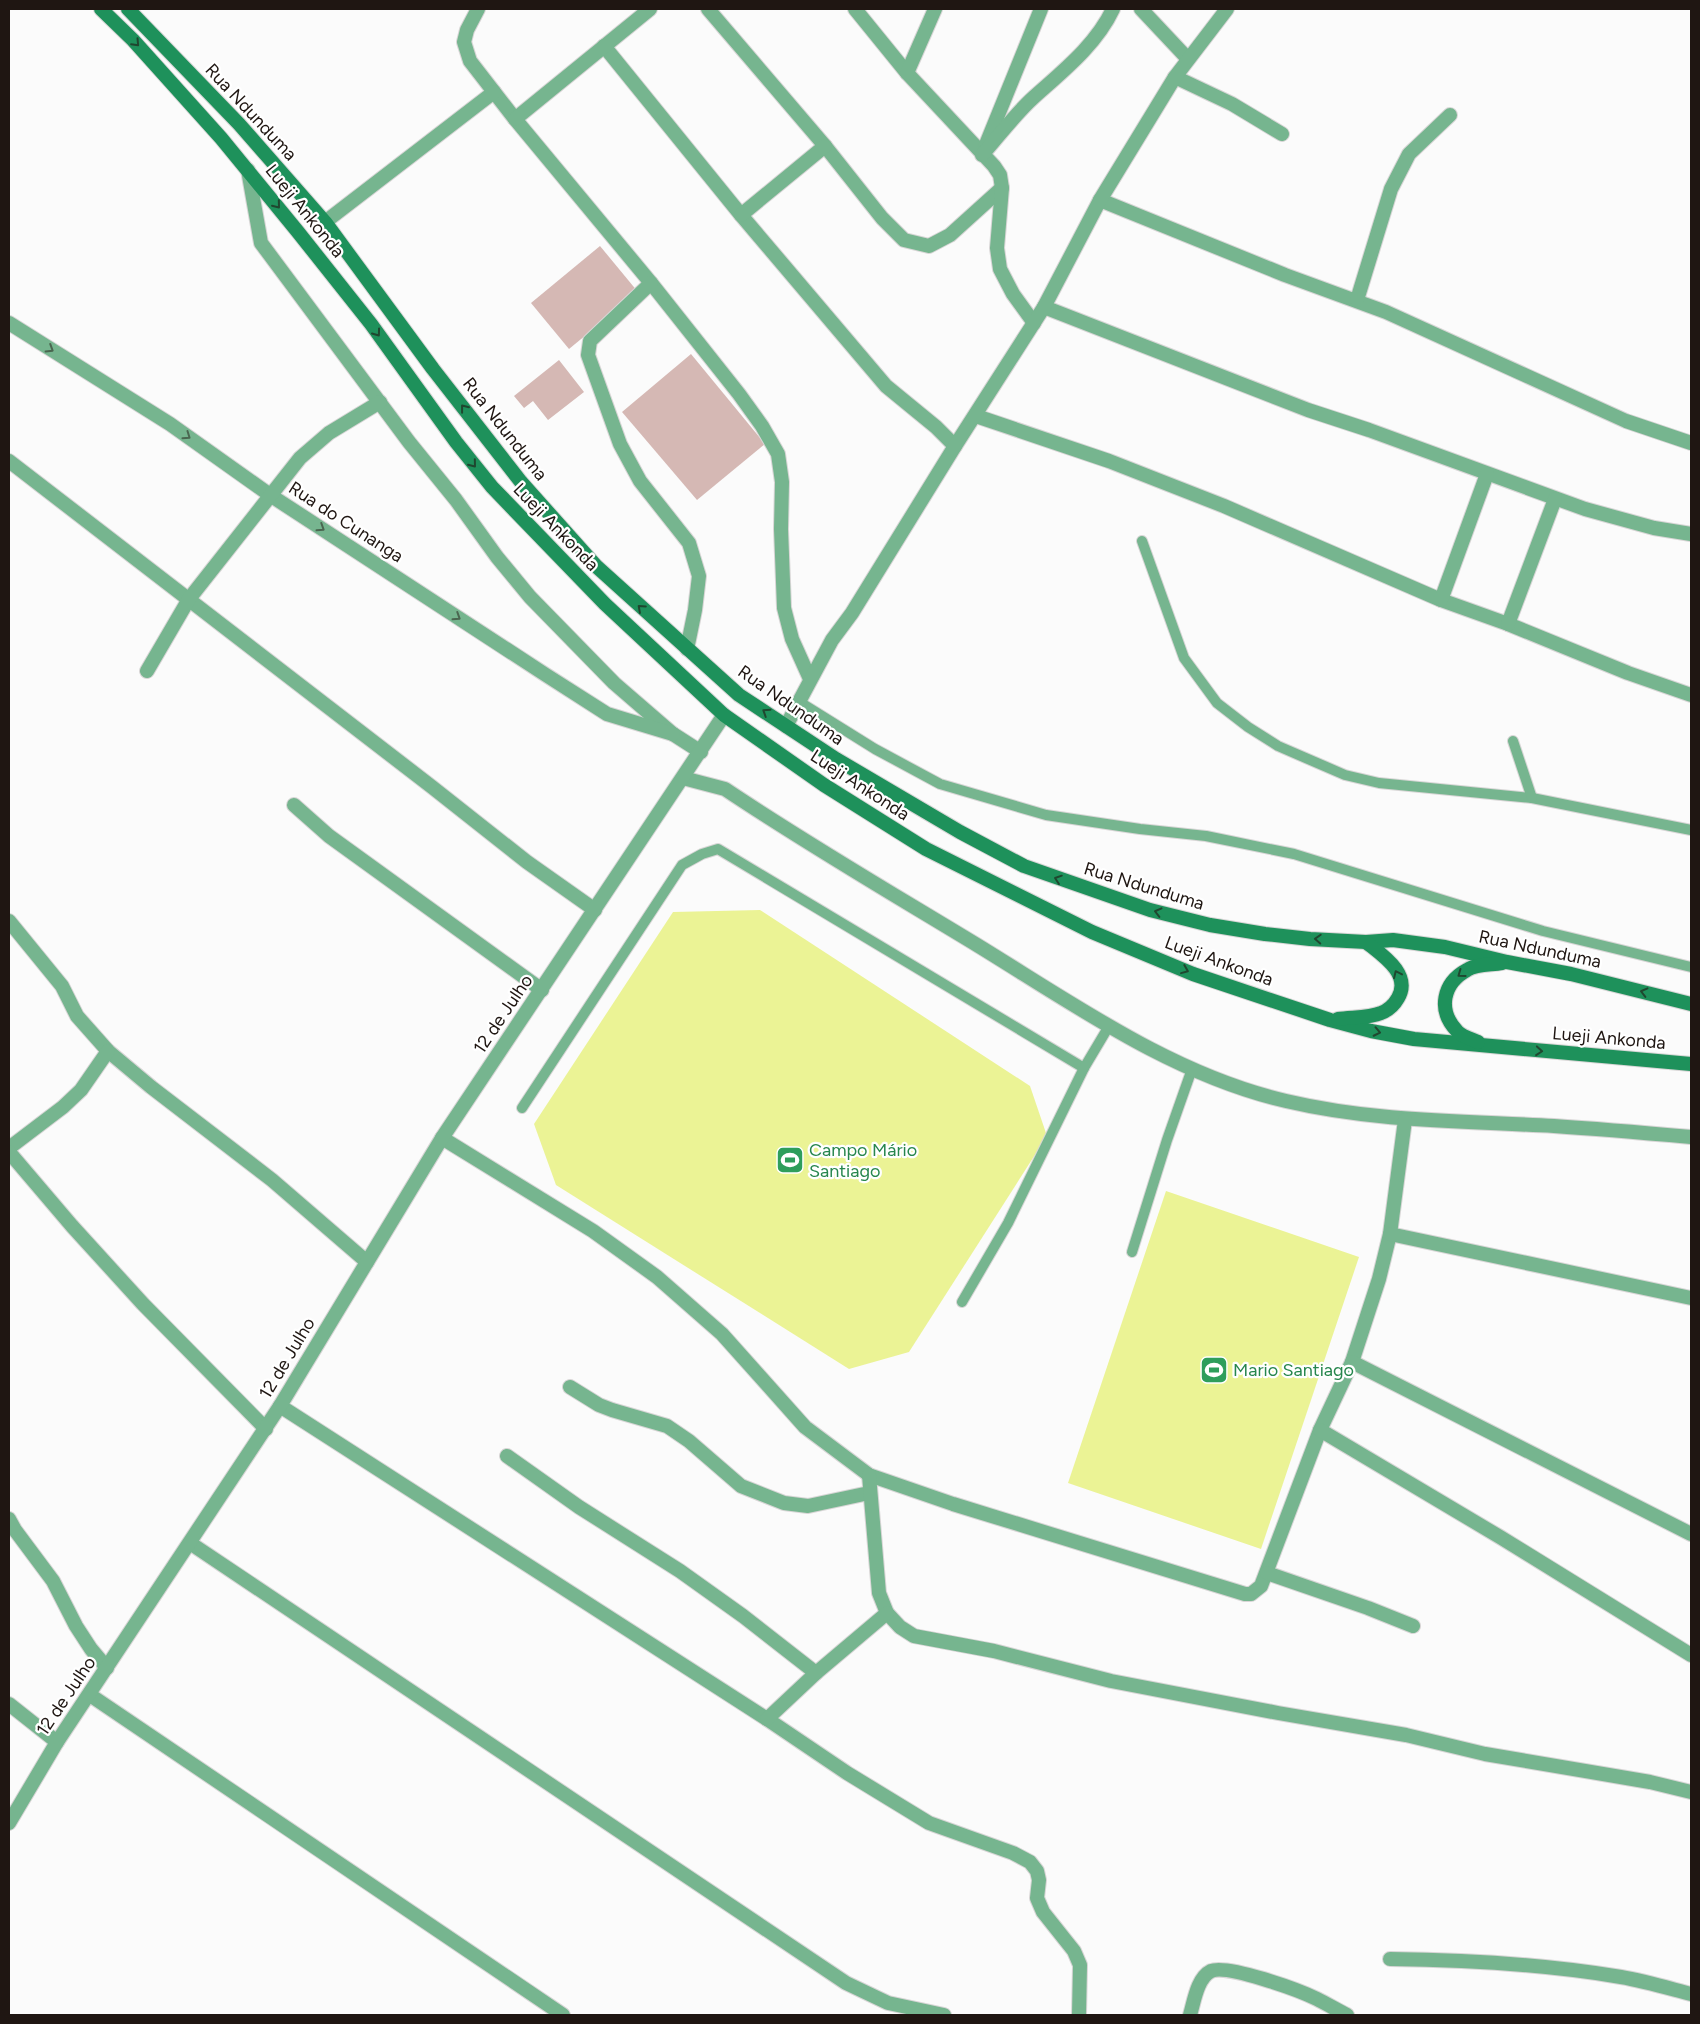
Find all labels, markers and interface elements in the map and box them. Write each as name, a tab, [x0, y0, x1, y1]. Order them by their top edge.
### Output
one-way arrow	[130, 37, 139, 46]
street label: Rua Ndunduma	[200, 59, 302, 165]
street label: Lueji Ankonda	[261, 160, 349, 262]
one-way arrow	[271, 200, 280, 209]
one-way arrow	[371, 327, 380, 337]
one-way arrow	[45, 342, 54, 352]
street label: Rua Ndunduma	[458, 373, 552, 485]
one-way arrow	[461, 405, 470, 414]
one-way arrow	[181, 430, 191, 439]
one-way arrow	[468, 458, 476, 467]
street label: Rua do Cunanga	[284, 477, 408, 567]
street label: Lueji Ankonda	[509, 478, 603, 576]
one-way arrow	[315, 522, 325, 531]
one-way arrow	[638, 605, 647, 614]
one-way arrow	[451, 611, 460, 620]
street label: Rua Ndunduma	[734, 660, 848, 750]
one-way arrow	[762, 709, 771, 718]
street label: Lueji Ankonda	[806, 745, 914, 825]
street label: Rua Ndunduma	[1081, 857, 1207, 915]
one-way arrow	[1055, 874, 1063, 884]
one-way arrow	[1153, 907, 1162, 918]
street label: Rua Ndunduma	[1477, 925, 1603, 973]
street label: Lueji Ankonda	[1162, 931, 1276, 991]
one-way arrow	[1313, 934, 1321, 945]
one-way arrow	[1180, 964, 1189, 975]
one-way arrow	[1457, 968, 1467, 977]
street label: 12 de Julho	[469, 970, 537, 1058]
one-way arrow	[1393, 970, 1404, 979]
one-way arrow	[1640, 987, 1649, 998]
street label: Lueji Ankonda	[1551, 1022, 1667, 1054]
one-way arrow	[1372, 1026, 1381, 1037]
one-way arrow	[1535, 1046, 1543, 1057]
place label: Campo Mário Santiago	[809, 1139, 917, 1182]
sports icon: Campo Mário Santiago	[775, 1145, 805, 1175]
street label: 12 de Julho	[254, 1314, 320, 1402]
sports icon: Mario Santiago	[1199, 1355, 1229, 1385]
place label: Mario Santiago	[1233, 1359, 1354, 1381]
street label: 12 de Julho	[32, 1652, 100, 1740]

